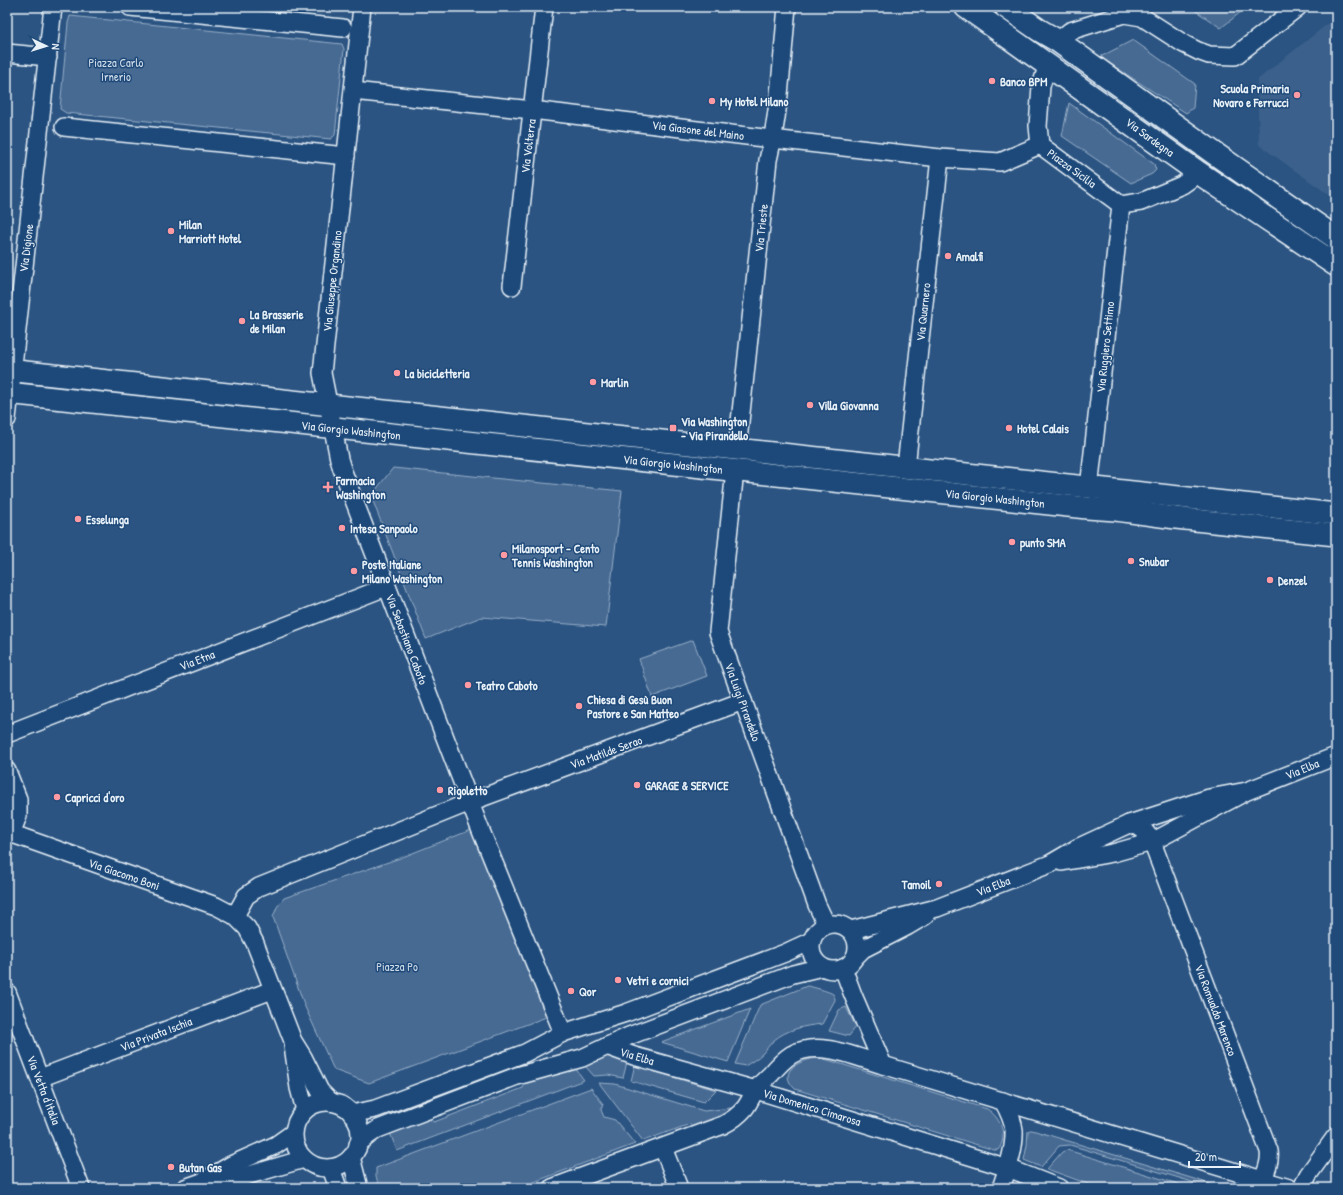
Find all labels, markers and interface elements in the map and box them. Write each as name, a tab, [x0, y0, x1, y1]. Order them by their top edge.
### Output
north arrow	[26, 26, 66, 66]
text: N	[49, 43, 63, 50]
park label: Piazza Carlo Irnerio	[89, 54, 144, 85]
place label: Banco BPM	[1000, 73, 1047, 90]
marker: Banco BPM	[987, 76, 997, 86]
place label: Scuola Primaria Novaro e Ferrucci	[1213, 80, 1289, 111]
marker: Scuola Primaria Novaro e Ferrucci	[1292, 90, 1302, 100]
place label: My Hotel Milano	[720, 93, 788, 111]
marker: My Hotel Milano	[707, 96, 717, 106]
street label: Via Sardegna	[1122, 113, 1178, 161]
street label: Via Giasone del Maino	[651, 116, 745, 144]
street label: Via Volterra	[516, 118, 540, 174]
street label: Piazza Sicilia	[1044, 144, 1100, 192]
street label: Via Trieste	[750, 203, 772, 253]
place label: Milan Marriott Hotel	[179, 216, 242, 247]
street label: Via Digione	[15, 223, 37, 273]
marker: Milan Marriott Hotel	[166, 226, 176, 236]
street label: Via Giuseppe Organdino	[318, 229, 346, 332]
place label: Amalfi	[956, 248, 983, 265]
marker: Amalfi	[943, 251, 953, 261]
street label: Via Quarnero	[911, 282, 935, 342]
street label: Via Ruggiero Settimo	[1092, 300, 1118, 394]
place label: La Brasserie de Milan	[250, 306, 304, 337]
marker: La Brasserie de Milan	[237, 316, 247, 326]
place label: La bicicletteria	[405, 365, 470, 382]
marker: La bicicletteria	[392, 368, 402, 378]
place label: Marlin	[601, 374, 629, 391]
marker: Marlin	[588, 377, 598, 387]
place label: Villa Giovanna	[818, 397, 879, 414]
marker: Villa Giovanna	[805, 400, 815, 410]
place label: Via Washington - Via Pirandello	[681, 413, 748, 444]
street label: Via Giorgio Washington	[300, 416, 402, 444]
place label: Hotel Calais	[1017, 420, 1069, 437]
marker: Via Washington - Via Pirandello	[668, 423, 678, 433]
marker: Hotel Calais	[1004, 423, 1014, 433]
street label: Via Giorgio Washington	[622, 450, 724, 478]
place label: Farmacia Washington	[335, 472, 386, 504]
marker: Farmacia Washington	[323, 482, 333, 492]
street label: Via Giorgio Washington	[944, 484, 1046, 512]
place label: Esselunga	[86, 511, 129, 529]
marker: Esselunga	[73, 514, 83, 524]
place label: Intesa Sanpaolo	[350, 520, 418, 538]
marker: Intesa Sanpaolo	[337, 523, 347, 533]
place label: punto SMA	[1020, 534, 1066, 552]
marker: punto SMA	[1007, 537, 1017, 547]
place label: Milanosport - Cento Tennis Washington	[511, 540, 600, 572]
marker: Milanosport - Cento Tennis Washington	[499, 550, 509, 560]
place label: Snubar	[1139, 553, 1169, 570]
place label: Poste Italiane Milano Washington	[362, 556, 443, 588]
marker: Snubar	[1126, 556, 1136, 566]
marker: Poste Italiane Milano Washington	[349, 566, 359, 576]
place label: Denzel	[1278, 572, 1308, 589]
marker: Denzel	[1265, 575, 1275, 585]
street label: Via Sebastiano Caboto	[382, 591, 432, 687]
street label: Via Etna	[177, 645, 217, 674]
street label: Via Luigi Pirandello	[721, 660, 765, 744]
place label: Teatro Caboto	[475, 677, 538, 694]
marker: Teatro Caboto	[463, 680, 473, 690]
place label: Chiesa di Gesù Buon Pastore e San Matteo	[587, 691, 679, 722]
marker: Chiesa di Gesù Buon Pastore e San Matteo	[574, 701, 584, 711]
street label: Via Matilde Serao	[568, 731, 644, 773]
street label: Via Elba	[1283, 754, 1322, 783]
place label: GARAGE & SERVICE	[645, 777, 729, 794]
marker: GARAGE & SERVICE	[632, 780, 642, 790]
place label: Rigoletto	[448, 782, 488, 800]
marker: Rigoletto	[435, 785, 445, 795]
place label: Capricci d'oro	[65, 789, 125, 807]
marker: Capricci d'oro	[52, 792, 62, 802]
street label: Via Giacomo Boni	[86, 854, 162, 894]
street label: Via Elba	[974, 872, 1013, 900]
place label: Tamoil	[901, 876, 932, 893]
marker: Tamoil	[934, 879, 944, 889]
park label: Piazza Po	[376, 958, 418, 975]
street label: Via Romualdo Marenco	[1191, 962, 1241, 1058]
place label: Vetri e cornici	[626, 972, 689, 989]
marker: Vetri e cornici	[613, 975, 623, 985]
place label: Qor	[579, 983, 597, 1000]
marker: Qor	[566, 986, 576, 996]
street label: Via Privata Ischia	[118, 1012, 195, 1055]
street label: Via Elba	[618, 1043, 657, 1069]
street label: Via Vetta d'Italia	[23, 1053, 65, 1127]
street label: Via Domenico Cimarosa	[761, 1084, 863, 1130]
scale bar	[1189, 1143, 1240, 1169]
text: 20 m	[1195, 1148, 1217, 1165]
place label: Butan Gas	[179, 1159, 222, 1176]
marker: Butan Gas	[166, 1162, 176, 1172]

